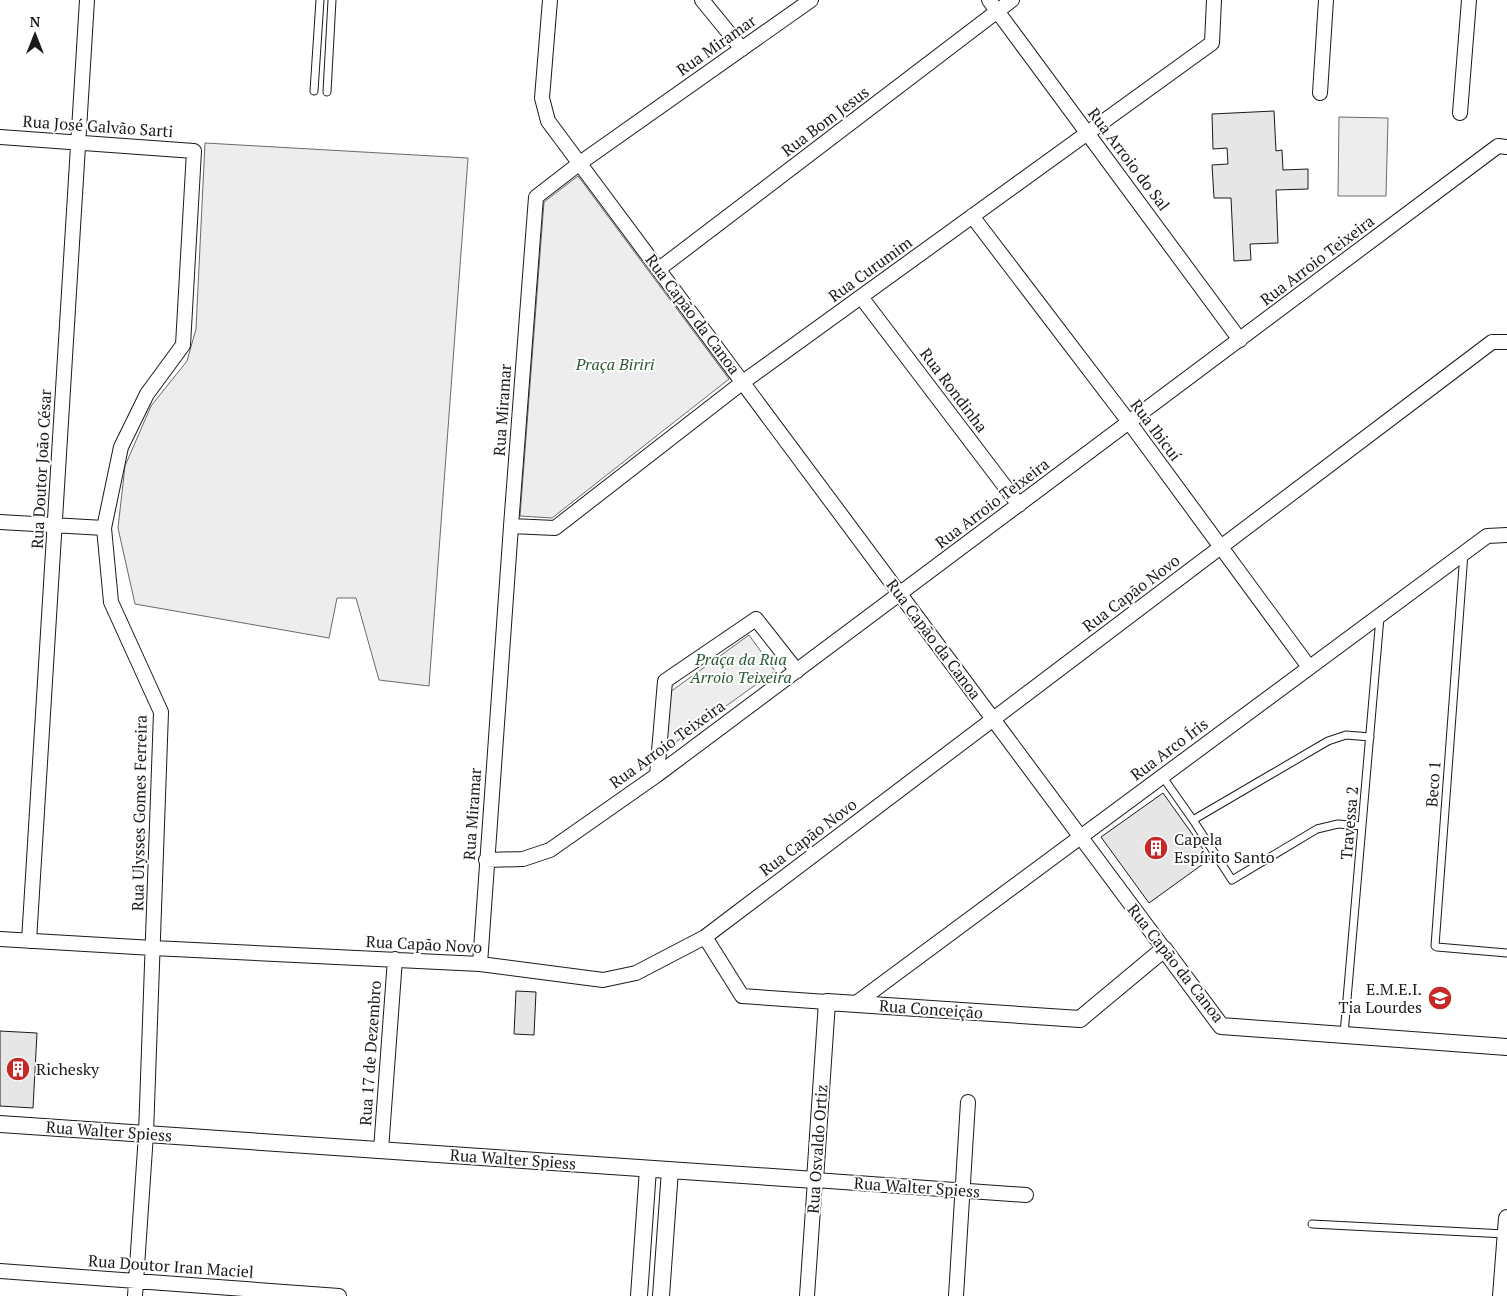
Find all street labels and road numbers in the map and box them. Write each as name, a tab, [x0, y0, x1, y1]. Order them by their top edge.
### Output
street label: Rua Miramar	[672, 9, 761, 80]
street label: Rua Bom Jesus	[777, 81, 873, 161]
street label: Rua Arroio do Sal	[1083, 103, 1175, 215]
street label: Rua José Galvão Sarti	[22, 110, 174, 142]
street label: Rua Arroio Teixeira	[1255, 210, 1379, 310]
street label: Rua Curumim	[824, 231, 917, 307]
street label: Rua Capão da Canoa	[641, 249, 745, 379]
street label: Rua Rondinha	[915, 343, 993, 437]
street label: Rua Miramar	[488, 362, 516, 457]
street label: Rua Doutor João César	[26, 388, 56, 549]
street label: Rua Ibicuí	[1126, 395, 1187, 466]
street label: Rua Arroio Teixeira	[930, 453, 1054, 553]
street label: Rua Capão Novo	[1078, 549, 1184, 637]
street label: Rua Capão da Canoa	[882, 574, 986, 704]
street label: Rua Arroio Teixeira	[605, 695, 729, 793]
street label: Rua Arco Íris	[1126, 713, 1212, 785]
street label: Rua Ulysses Gomes Ferreira	[126, 715, 152, 911]
street label: Beco 1	[1420, 760, 1446, 808]
street label: Rua Miramar	[458, 766, 486, 861]
street label: Travessa 2	[1335, 785, 1363, 861]
street label: Rua Capão Novo	[755, 793, 861, 881]
street label: Rua Capão da Canoa	[1123, 899, 1229, 1027]
street label: Rua Capão Novo	[365, 930, 483, 958]
street label: Rua 17 de Dezembro	[354, 980, 386, 1126]
street label: Rua Conceição	[878, 994, 984, 1024]
street label: Rua Osvaldo Ortiz	[802, 1084, 832, 1214]
street label: Rua Walter Spiess	[45, 1116, 173, 1146]
street label: Rua Walter Spiess	[449, 1144, 577, 1174]
street label: Rua Walter Spiess	[853, 1172, 981, 1202]
street label: Rua Doutor Iran Maciel	[88, 1249, 255, 1283]

